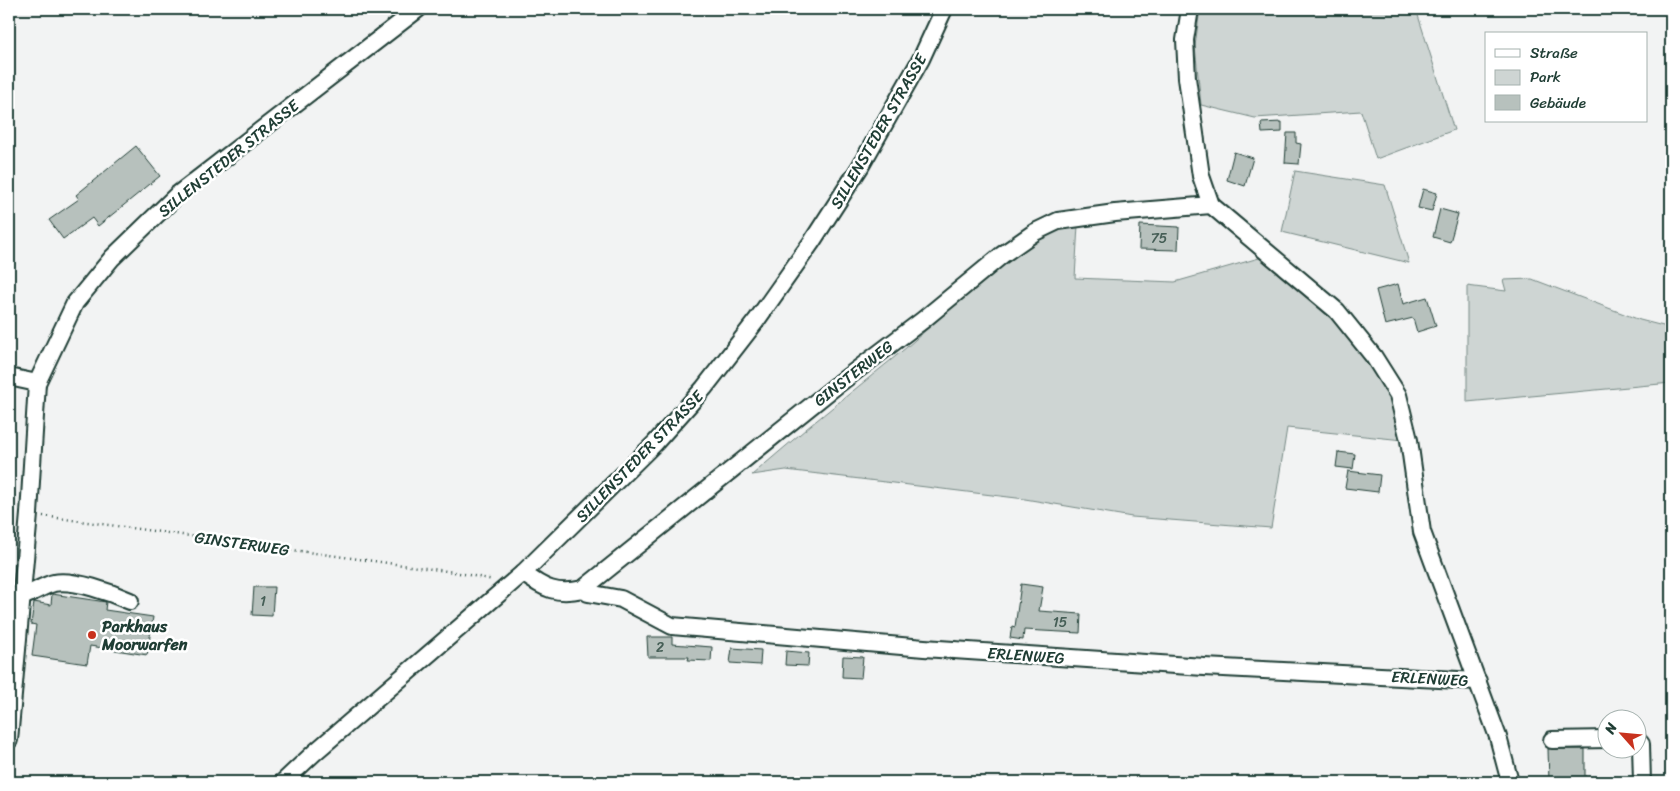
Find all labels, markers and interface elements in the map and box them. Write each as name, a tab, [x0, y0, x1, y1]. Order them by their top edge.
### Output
legend	[1485, 32, 1648, 122]
text: Straße	[1530, 40, 1578, 66]
street label: SILLENSTEDER STRASSE	[822, 47, 935, 214]
text: Park	[1530, 64, 1561, 90]
text: Gebäude	[1530, 90, 1586, 116]
street label: SILLENSTEDER STRASSE	[151, 91, 306, 225]
house number: 75	[1151, 226, 1168, 251]
street label: GINSTERWEG	[807, 333, 900, 414]
street label: SILLENSTEDER STRASSE	[568, 382, 711, 529]
street label: GINSTERWEG	[193, 523, 291, 564]
house number: 1	[260, 589, 266, 614]
house number: 15	[1053, 610, 1068, 635]
place label: Parkhaus Moorwarfen	[101, 612, 188, 659]
marker: Parkhaus Moorwarfen	[86, 629, 98, 641]
house number: 2	[656, 635, 664, 660]
street label: ERLENWEG	[986, 638, 1066, 673]
street label: ERLENWEG	[1391, 662, 1469, 695]
north arrow	[1598, 708, 1648, 758]
text: N	[1597, 718, 1624, 739]

